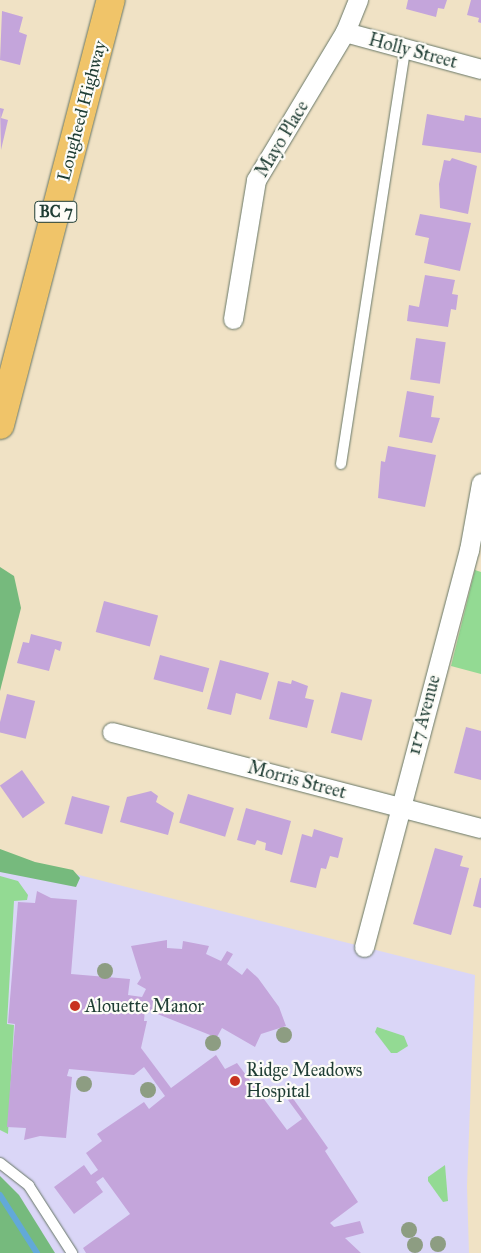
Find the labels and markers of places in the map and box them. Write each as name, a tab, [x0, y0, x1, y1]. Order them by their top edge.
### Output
place label: Alouette Manor	[85, 995, 204, 1017]
marker: Alouette Manor	[69, 1000, 81, 1012]
place label: Ridge Meadows Hospital	[246, 1060, 362, 1102]
marker: Ridge Meadows Hospital	[228, 1074, 242, 1088]

